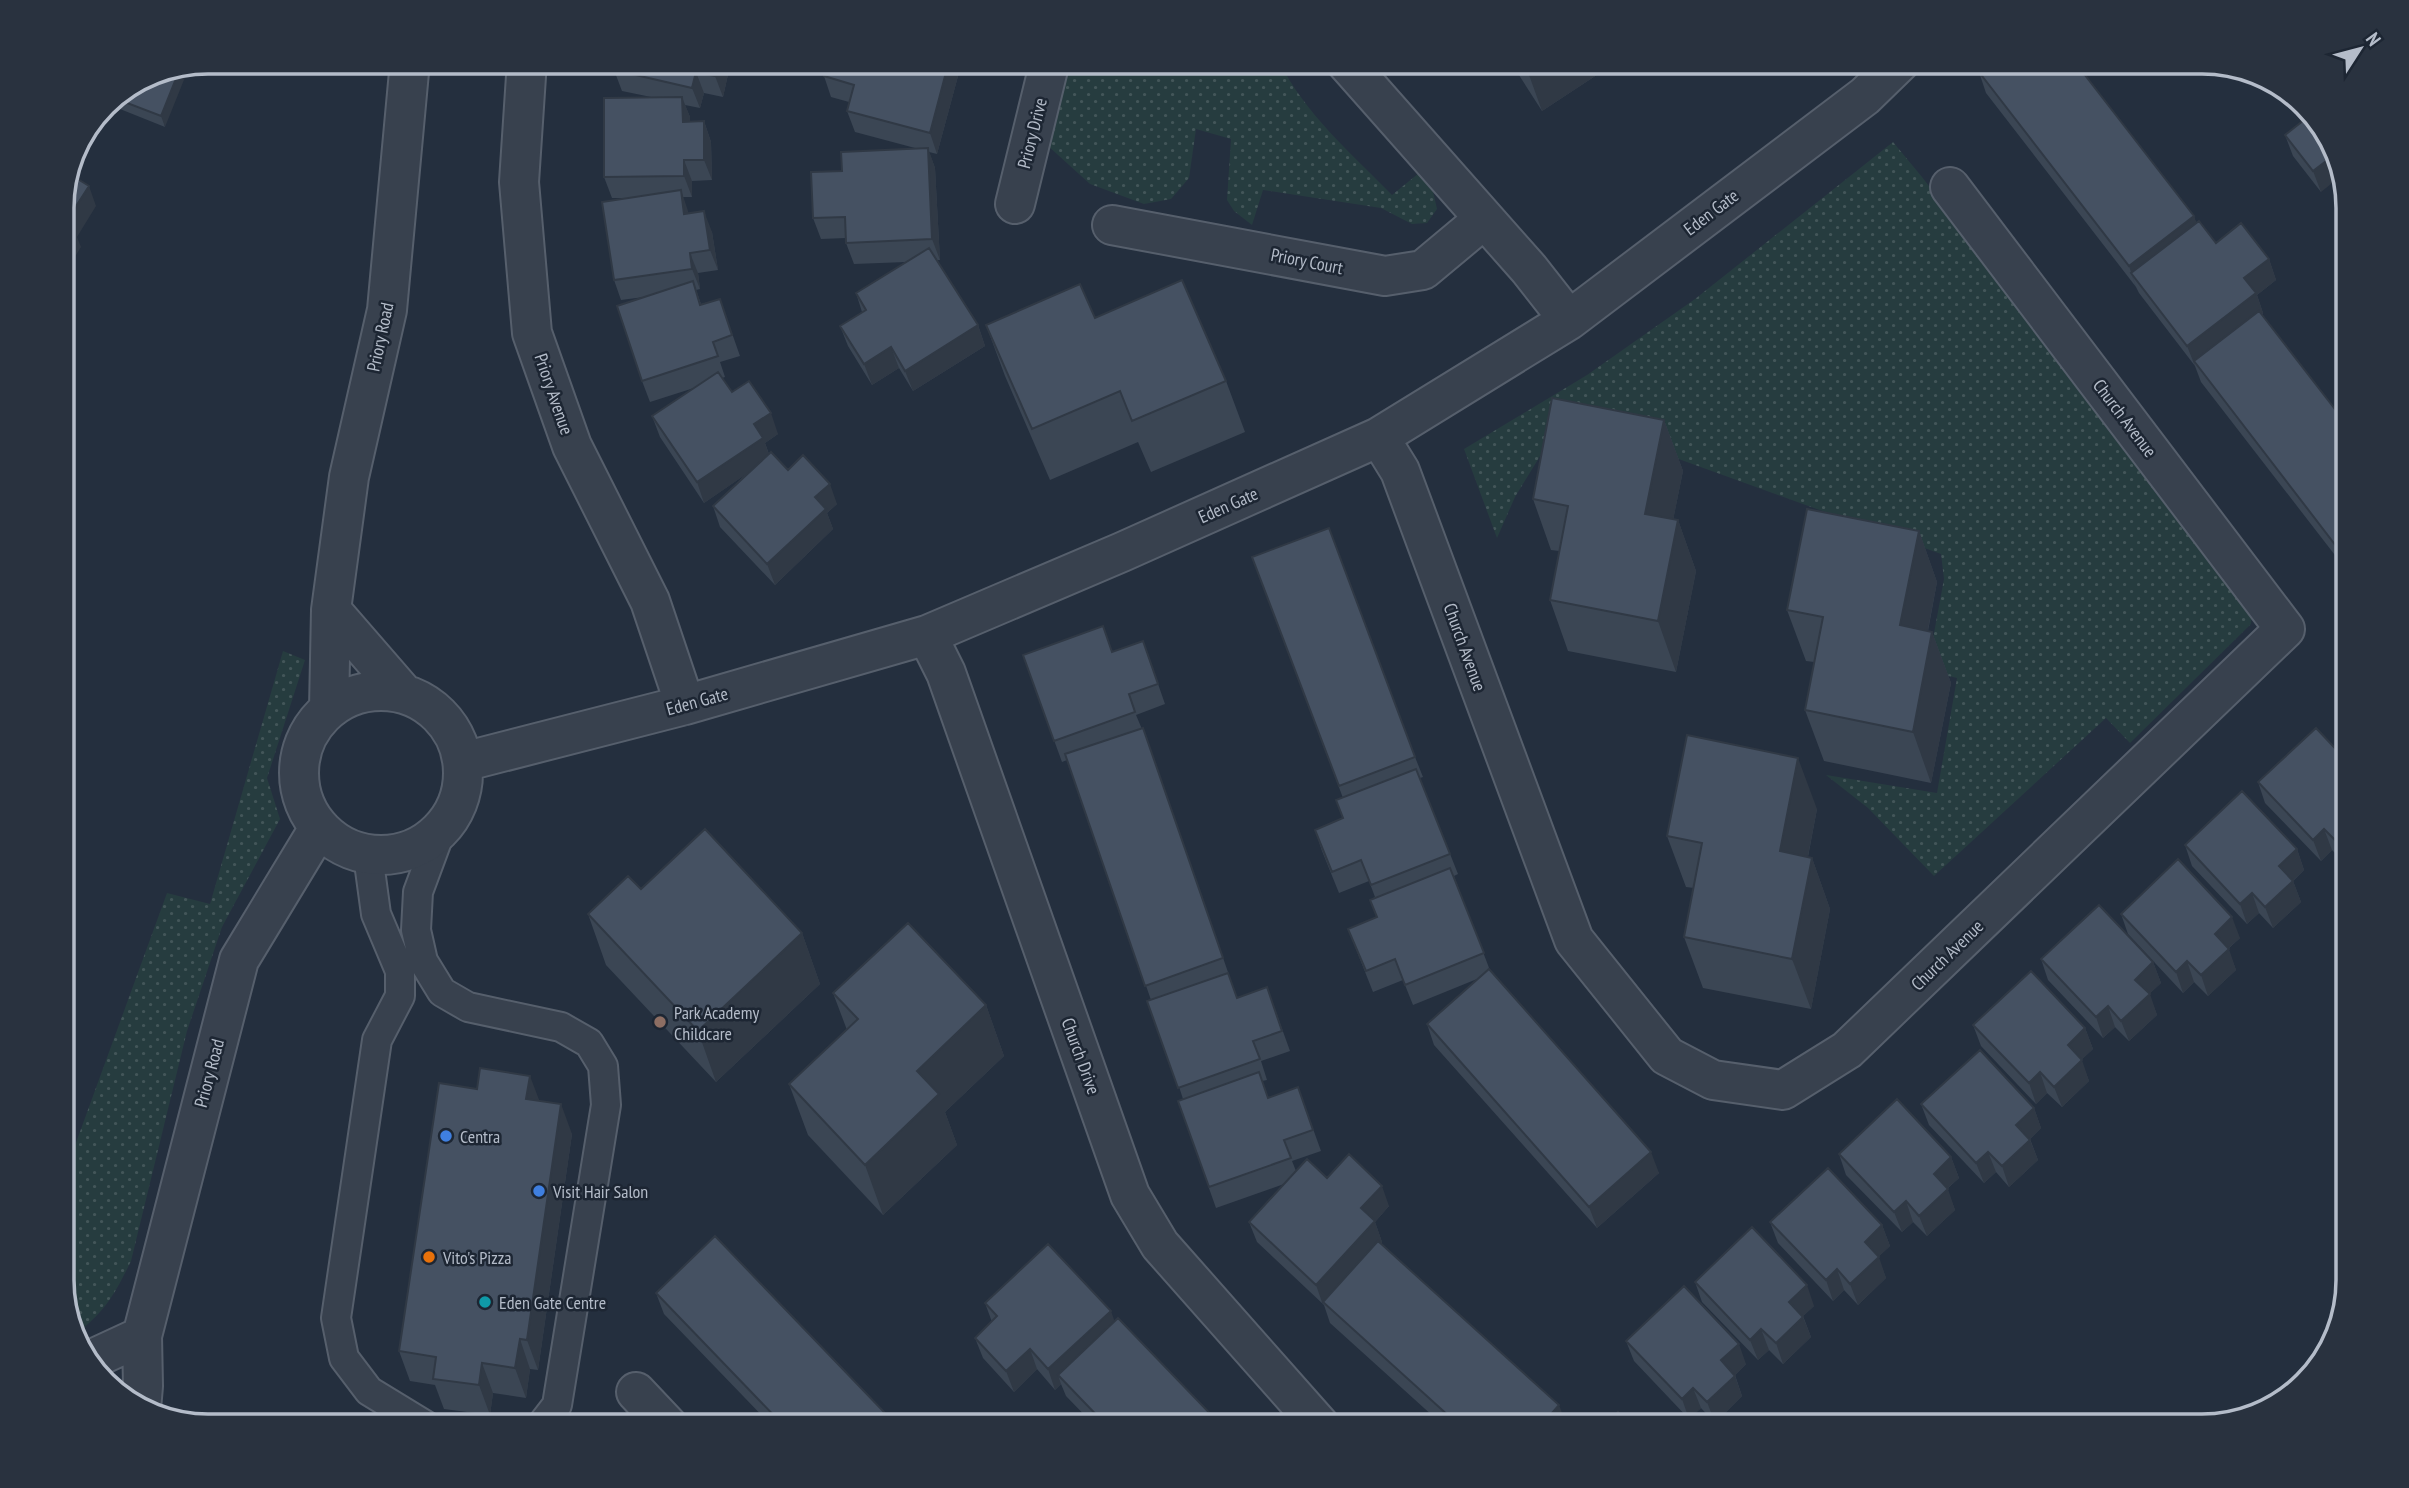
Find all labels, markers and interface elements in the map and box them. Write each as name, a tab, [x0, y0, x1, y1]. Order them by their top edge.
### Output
north arrow	[2325, 14, 2395, 84]
text: N	[2361, 28, 2386, 50]
street label: Priory Drive	[1012, 95, 1052, 171]
street label: Eden Gate	[1679, 184, 1743, 240]
street label: Priory Court	[1269, 243, 1345, 279]
street label: Priory Road	[361, 300, 399, 374]
street label: Priory Avenue	[529, 350, 579, 438]
street label: Church Avenue	[2088, 374, 2162, 462]
street label: Eden Gate	[1195, 482, 1261, 528]
street label: Church Avenue	[1438, 600, 1492, 694]
street label: Eden Gate	[664, 682, 730, 720]
street label: Church Avenue	[1906, 915, 1988, 995]
place label: Park Academy Childcare	[674, 1001, 760, 1045]
marker: Park Academy Childcare	[652, 1014, 668, 1030]
street label: Church Drive	[1057, 1015, 1105, 1097]
street label: Priory Road	[189, 1036, 229, 1110]
place label: Centra	[460, 1125, 500, 1148]
marker: Centra	[438, 1128, 454, 1144]
place label: Visit Hair Salon	[552, 1180, 648, 1203]
marker: Visit Hair Salon	[531, 1183, 547, 1199]
place label: Vito's Pizza	[442, 1246, 511, 1269]
marker: Vito's Pizza	[421, 1249, 437, 1265]
place label: Eden Gate Centre	[499, 1291, 606, 1314]
marker: Eden Gate Centre	[477, 1294, 493, 1310]

